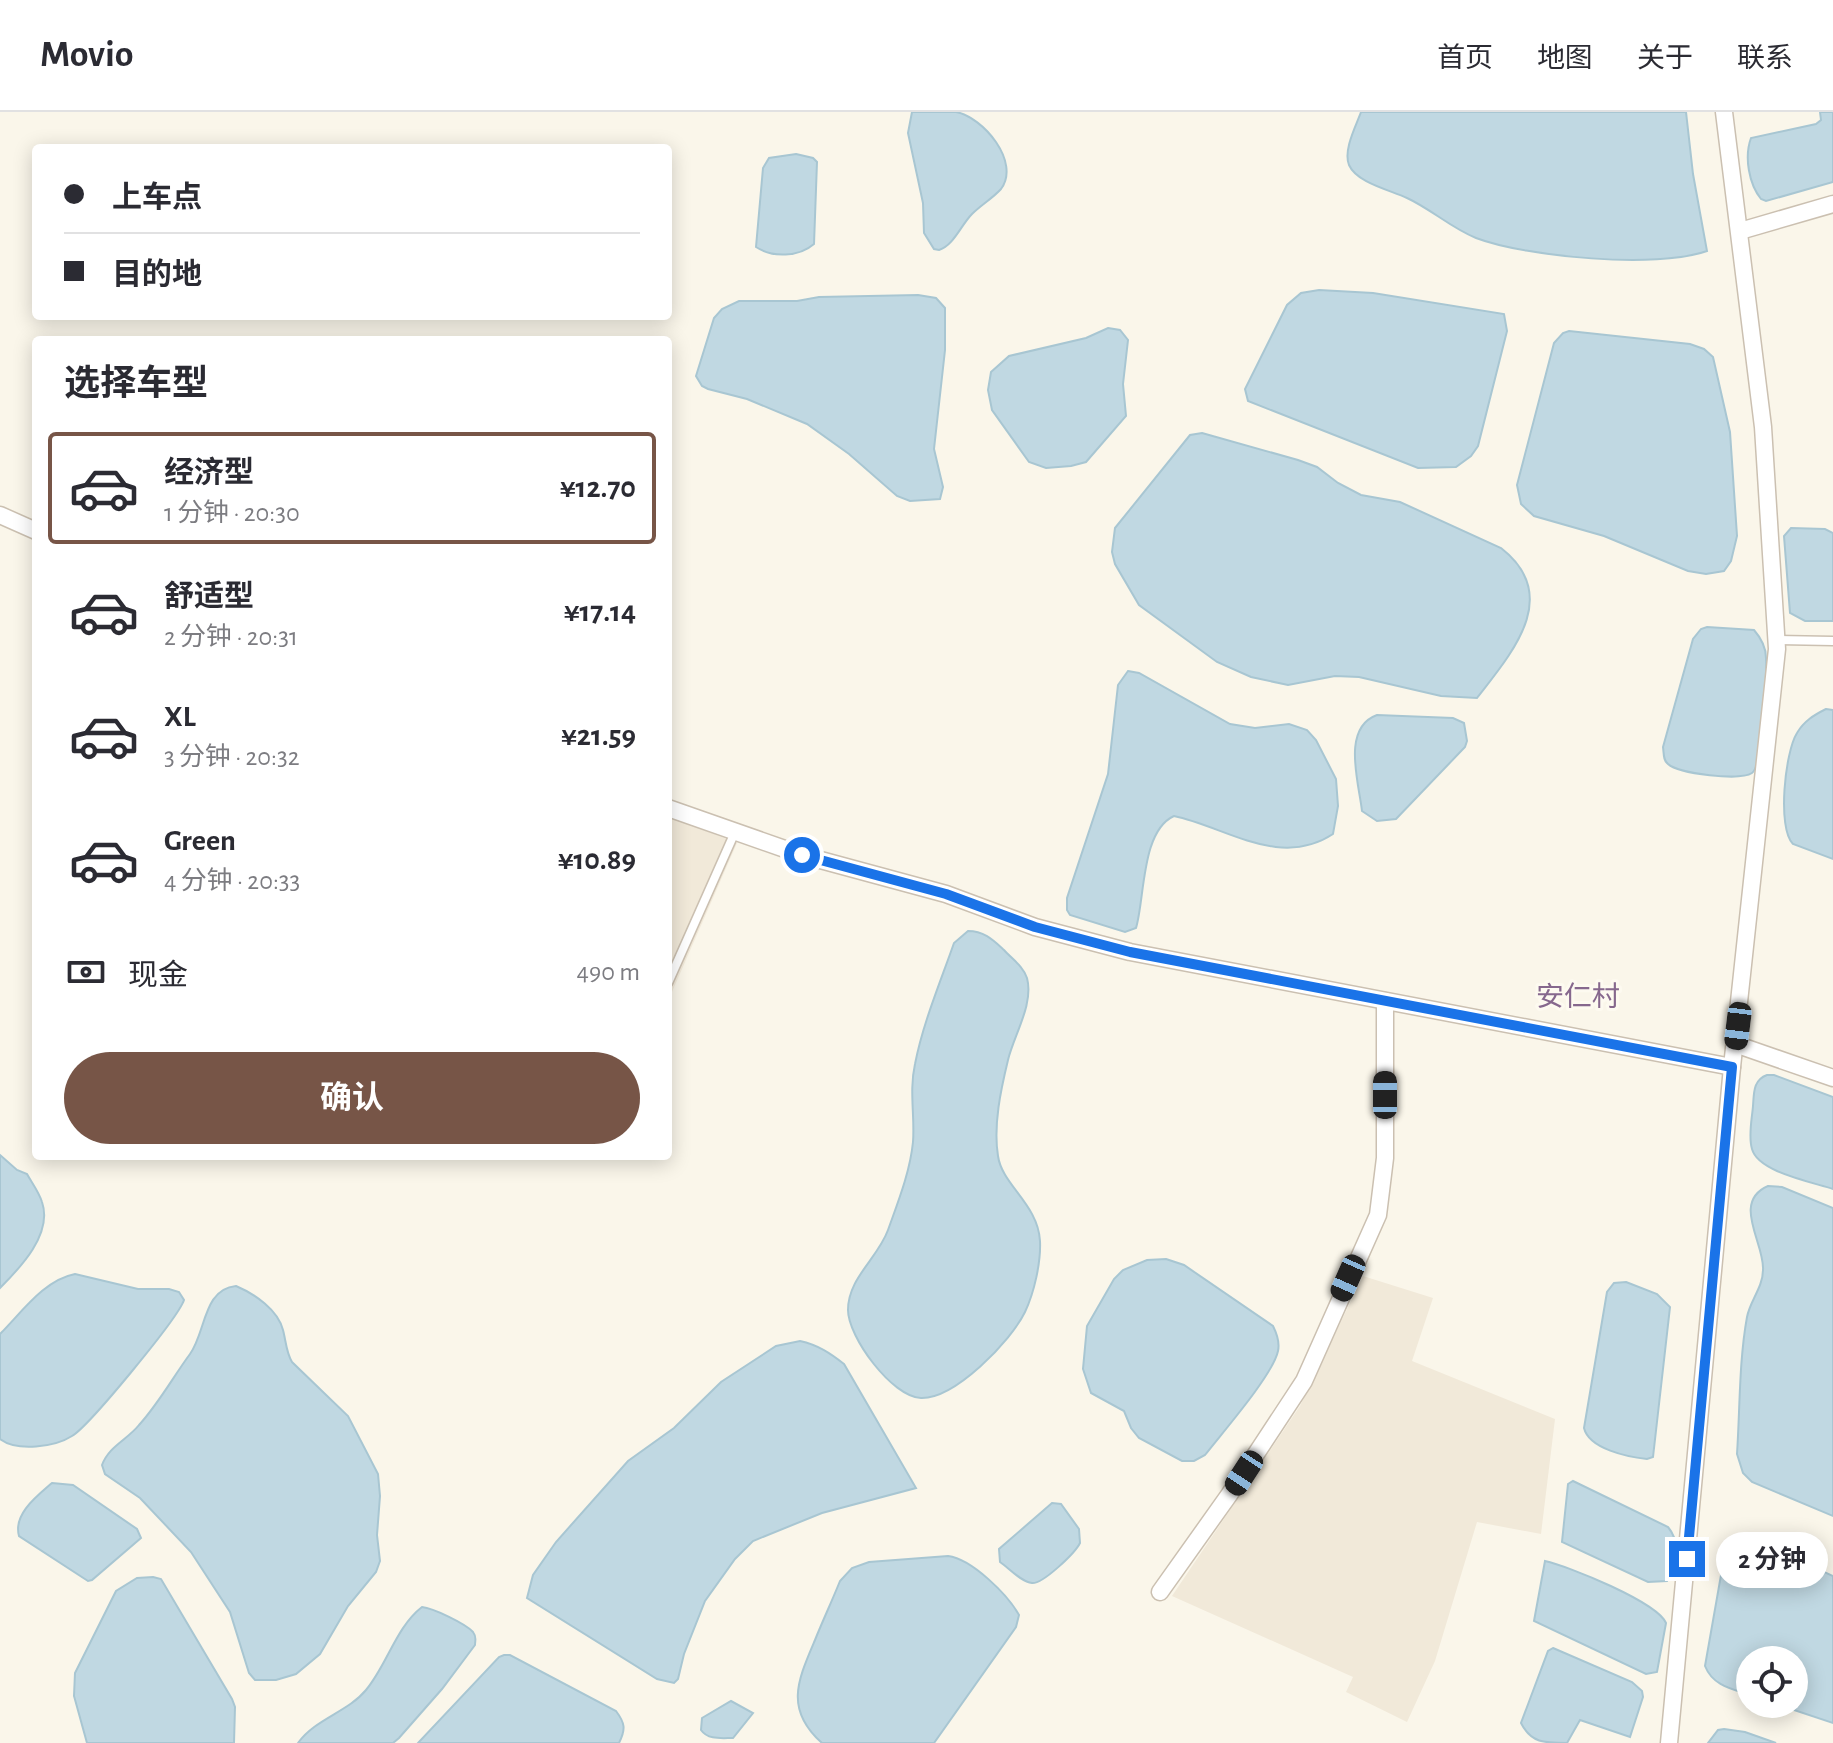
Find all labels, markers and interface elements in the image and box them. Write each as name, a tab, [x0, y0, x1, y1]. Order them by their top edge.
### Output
text: Movio	[40, 36, 134, 74]
text: 首页	[1437, 45, 1493, 73]
text: 地图	[1537, 45, 1593, 73]
text: 关于	[1637, 45, 1693, 73]
text: 联系	[1737, 45, 1793, 73]
text: 上车点	[112, 183, 202, 213]
text: 目的地	[112, 260, 202, 290]
text: 选择车型	[64, 366, 208, 402]
icon: car	[68, 452, 140, 524]
text: 经济型	[164, 458, 254, 488]
text: ¥12.70	[560, 473, 636, 503]
text: 1 分钟 · 20:30	[164, 500, 300, 526]
icon: car	[68, 576, 140, 648]
text: 舒适型	[164, 582, 254, 612]
text: ¥17.14	[564, 597, 636, 627]
text: 2 分钟 · 20:31	[164, 624, 298, 650]
icon: car	[68, 700, 140, 772]
text: XL	[164, 702, 196, 732]
text: ¥21.59	[561, 721, 636, 751]
text: 3 分钟 · 20:32	[164, 744, 300, 770]
icon: car	[68, 824, 140, 896]
text: Green	[164, 826, 236, 856]
route start	[784, 837, 820, 873]
text: ¥10.89	[558, 845, 636, 875]
text: 4 分钟 · 20:33	[164, 868, 300, 894]
icon: cash	[64, 950, 108, 994]
text: 490 m	[576, 959, 640, 985]
text: 现金	[128, 961, 188, 991]
district label: 安仁村	[1536, 982, 1620, 1012]
car	[1723, 1001, 1753, 1051]
button: 确认	[64, 1052, 640, 1144]
car	[1373, 1071, 1397, 1119]
car	[1327, 1251, 1369, 1305]
car	[1221, 1446, 1267, 1500]
callout: 2 分钟	[1715, 1531, 1827, 1587]
route end	[1669, 1541, 1705, 1577]
text: 2 分钟	[1738, 1547, 1806, 1573]
map controls	[1736, 1646, 1808, 1718]
button: locate	[1736, 1646, 1808, 1718]

